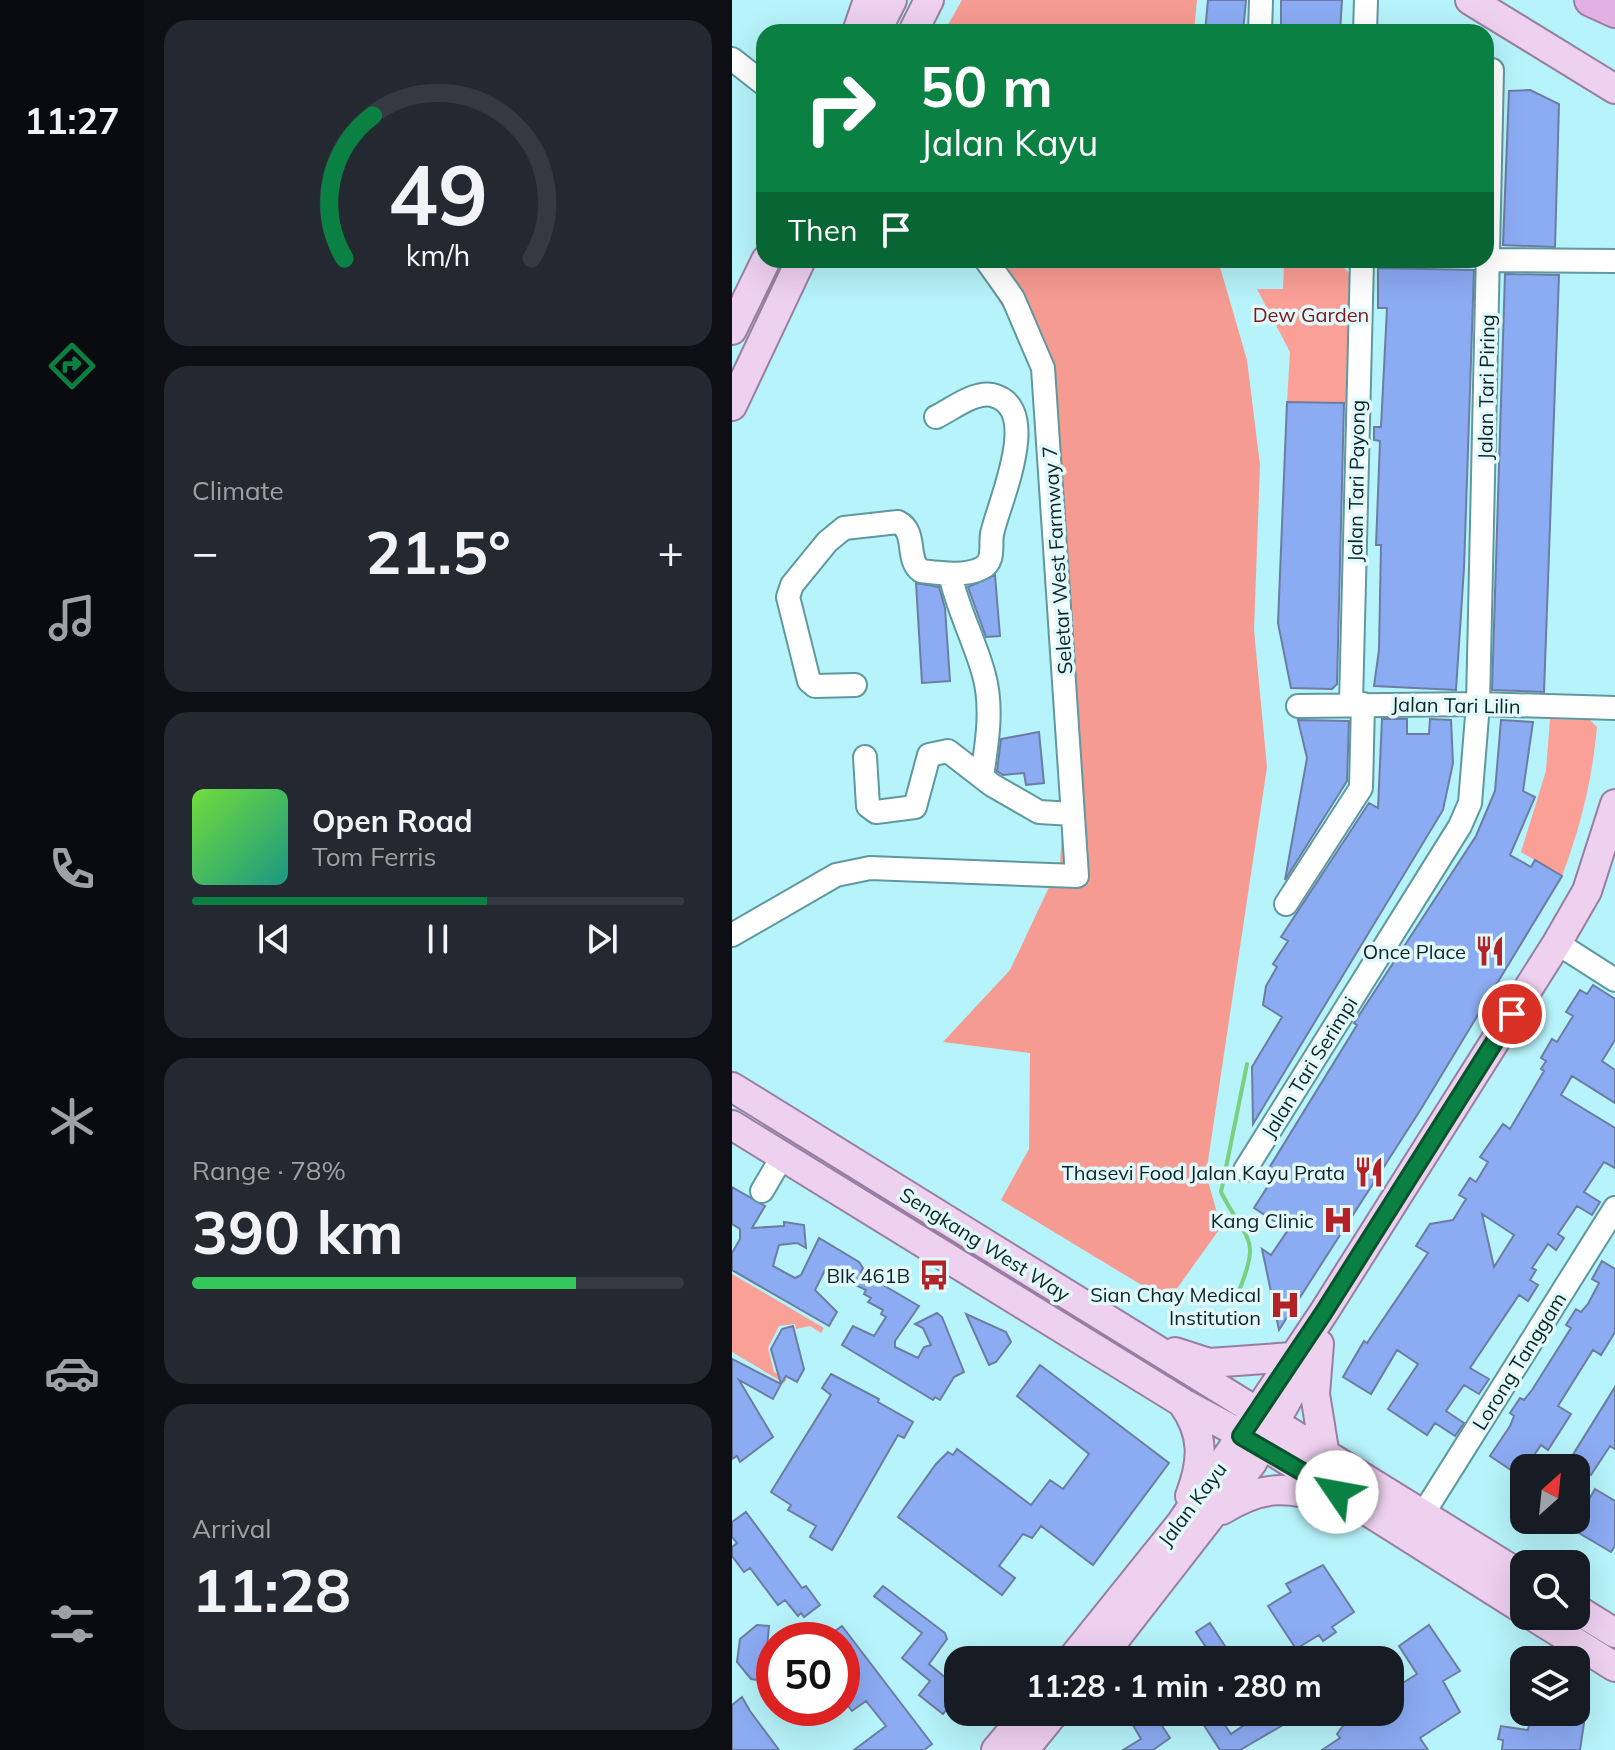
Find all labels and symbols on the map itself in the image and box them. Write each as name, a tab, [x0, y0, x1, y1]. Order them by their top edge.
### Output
park label: Dew Garden	[1253, 302, 1369, 327]
street label: Jalan Tari Piring	[1472, 314, 1500, 460]
street label: Jalan Tari Payong	[1342, 400, 1370, 562]
street label: Seletar West Farmway 7	[1037, 445, 1077, 675]
street label: Jalan Tari Lilin	[1391, 691, 1521, 719]
restaurant icon: Once Place	[1473, 934, 1507, 968]
place label: Once Place	[1363, 939, 1466, 964]
pin	[1478, 980, 1546, 1048]
street label: Jalan Tari Serimpi	[1256, 992, 1362, 1142]
restaurant icon: Thasevi Food Jalan Kayu Prata	[1352, 1155, 1386, 1189]
place label: Thasevi Food Jalan Kayu Prata	[1062, 1160, 1345, 1185]
street label: Sengkang West Way	[895, 1181, 1075, 1307]
hospital icon: Kang Clinic	[1321, 1203, 1355, 1237]
place label: Kang Clinic	[1211, 1208, 1314, 1233]
bus stop icon: Blk 461B	[917, 1258, 951, 1292]
place label: Blk 461B	[827, 1263, 910, 1288]
place label: Sian Chay Medical Institution	[1090, 1282, 1261, 1330]
street label: Lorong Tanggam	[1467, 1287, 1571, 1435]
hospital icon: Sian Chay Medical Institution	[1268, 1288, 1302, 1322]
position arrow	[1295, 1450, 1379, 1534]
north arrow	[1510, 1454, 1590, 1534]
street label: Jalan Kayu	[1152, 1457, 1232, 1551]
speed limit sign: 50	[756, 1622, 860, 1726]

